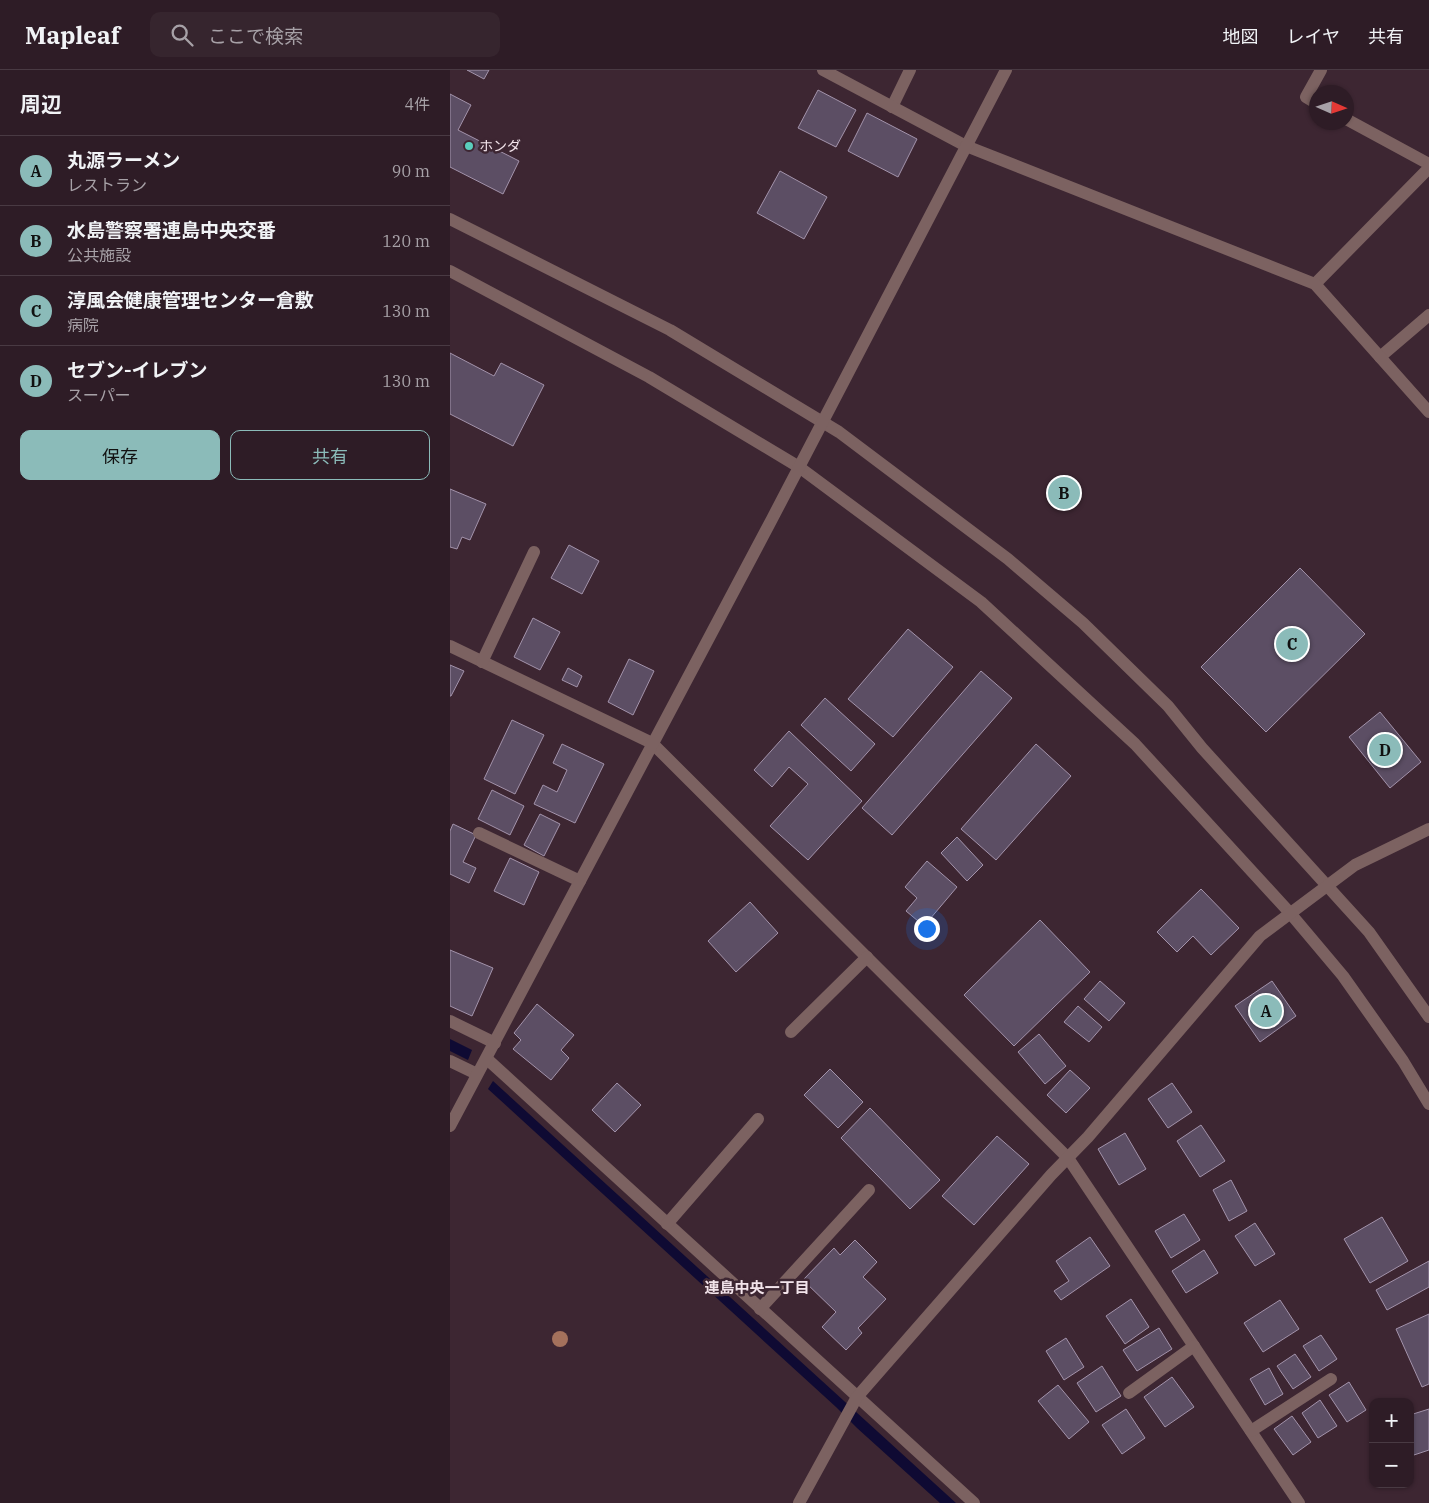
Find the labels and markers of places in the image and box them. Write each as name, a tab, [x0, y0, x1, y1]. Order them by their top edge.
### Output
place label: ホンダ	[479, 137, 521, 155]
marker: ホンダ	[463, 140, 475, 152]
pin: B	[1048, 474, 1080, 512]
pin: C	[1276, 625, 1308, 663]
pin: D	[1369, 731, 1401, 769]
pin: A	[1250, 992, 1282, 1030]

